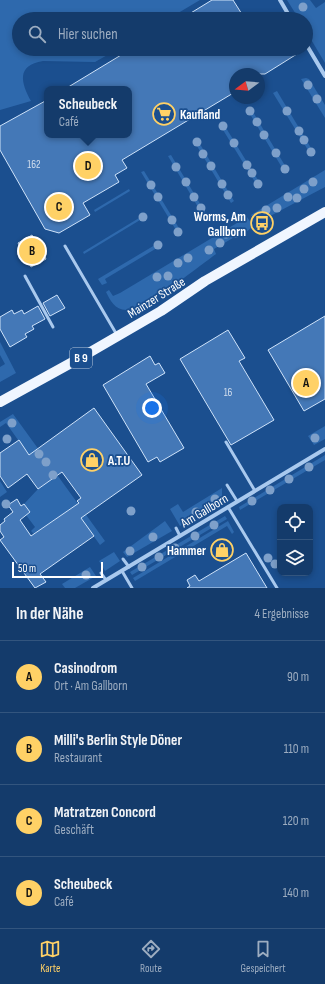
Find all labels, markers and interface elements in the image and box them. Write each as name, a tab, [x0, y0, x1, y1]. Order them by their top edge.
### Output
search box	[12, 12, 313, 56]
icon: search	[26, 23, 48, 45]
text: Hier suchen	[58, 25, 118, 44]
north arrow	[229, 68, 265, 104]
popup	[44, 86, 132, 138]
text: Scheubeck	[59, 95, 117, 114]
supermarket icon: Kaufland	[151, 101, 177, 127]
place label: Kaufland	[180, 107, 220, 123]
text: Café	[59, 114, 79, 130]
pin: D	[75, 151, 101, 181]
house number: 162	[27, 158, 41, 171]
pin: C	[46, 192, 72, 222]
place label: Worms, Am Gallborn	[194, 209, 246, 240]
bus stop icon: Worms, Am Gallborn	[249, 210, 275, 236]
pin: B	[19, 236, 45, 266]
street label: Mainzer Straße	[125, 274, 188, 322]
road number: B 9	[70, 348, 92, 368]
pin: A	[293, 368, 319, 398]
house number: 16	[224, 386, 233, 399]
your location	[142, 398, 162, 418]
shop icon: A.T.U	[79, 447, 105, 473]
place label: A.T.U	[107, 453, 130, 469]
street label: Am Gallborn	[177, 490, 231, 532]
map controls	[277, 504, 313, 576]
button: locate	[277, 504, 313, 540]
shop icon: Hammer	[209, 537, 235, 563]
button: layers	[277, 540, 313, 576]
place label: Hammer	[167, 543, 206, 559]
scale bar	[12, 560, 103, 579]
text: 50 m	[18, 562, 36, 575]
text: In der Nähe	[16, 604, 83, 624]
text: 4 Ergebnisse	[255, 606, 309, 622]
text: Casinodrom	[54, 659, 117, 678]
text: A	[26, 669, 32, 685]
text: 90 m	[287, 669, 309, 685]
text: Ort · Am Gallborn	[54, 678, 128, 694]
text: Milli's Berlin Style Döner	[54, 731, 182, 750]
text: B	[26, 741, 32, 757]
text: 110 m	[284, 741, 309, 757]
text: Restaurant	[54, 750, 102, 766]
text: Matratzen Concord	[54, 803, 156, 822]
text: C	[26, 813, 32, 829]
text: 120 m	[283, 813, 309, 829]
text: Geschäft	[54, 822, 94, 838]
text: Scheubeck	[54, 875, 112, 894]
text: D	[26, 885, 32, 901]
text: 140 m	[283, 885, 309, 901]
text: Café	[54, 894, 74, 910]
tab: Karte	[39, 938, 61, 975]
tab: Route	[140, 938, 162, 975]
tab: Gespeichert	[241, 938, 286, 975]

